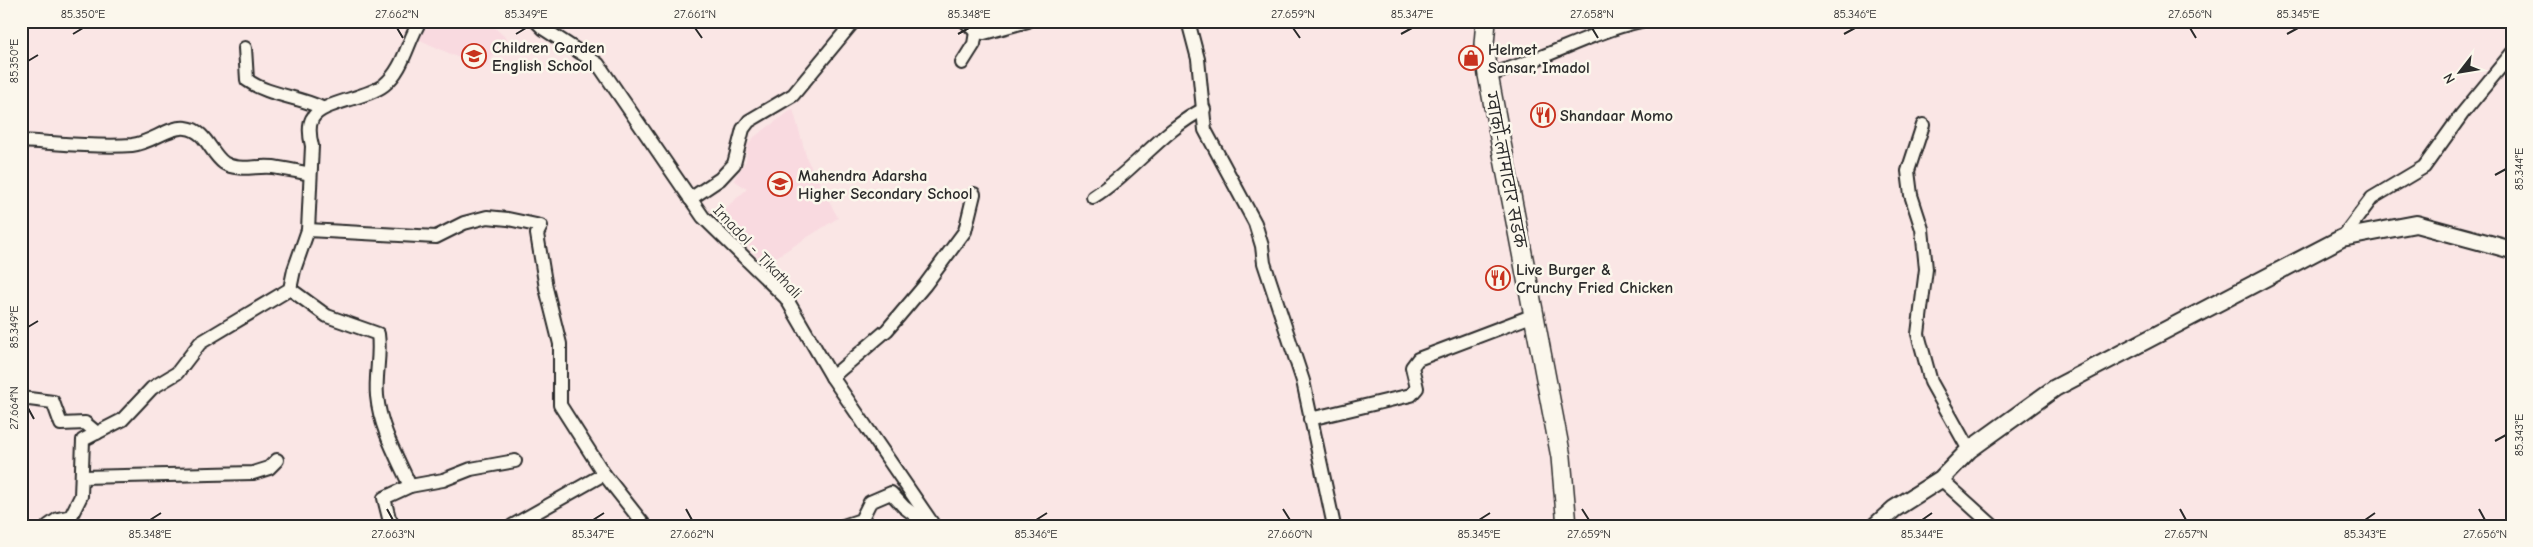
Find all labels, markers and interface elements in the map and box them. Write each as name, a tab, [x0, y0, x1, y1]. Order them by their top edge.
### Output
text: 85.350°E	[61, 7, 105, 21]
text: 27.662°N	[375, 7, 419, 21]
text: 85.349°E	[505, 7, 547, 21]
text: 27.661°N	[674, 7, 716, 21]
text: 85.348°E	[948, 7, 990, 21]
text: 27.659°N	[1271, 7, 1315, 21]
text: 85.347°E	[1391, 7, 1433, 21]
text: 27.658°N	[1570, 7, 1614, 21]
text: 85.346°E	[1833, 7, 1877, 21]
text: 27.656°N	[2168, 7, 2212, 21]
text: 85.345°E	[2276, 7, 2320, 21]
text: 85.350°E	[7, 39, 21, 83]
place label: Children Garden English School	[492, 39, 605, 75]
place label: Helmet Sansar, Imadol	[1488, 41, 1590, 77]
school or university icon: Children Garden English School	[461, 43, 487, 69]
shop icon: Helmet Sansar, Imadol	[1458, 45, 1484, 71]
north arrow	[2436, 48, 2486, 98]
text: N	[2440, 70, 2459, 87]
street label: ग्वार्को-लामाटार सडक	[1481, 89, 1533, 251]
restaurant icon: Shandaar Momo	[1530, 102, 1556, 128]
place label: Shandaar Momo	[1560, 107, 1673, 125]
text: 85.344°E	[2512, 148, 2526, 190]
place label: Mahendra Adarsha Higher Secondary School	[798, 167, 973, 203]
school or university icon: Mahendra Adarsha Higher Secondary School	[767, 171, 793, 197]
street label: Imadol - Tikathali	[709, 201, 805, 302]
place label: Live Burger & Crunchy Fried Chicken	[1516, 261, 1673, 297]
restaurant icon: Live Burger & Crunchy Fried Chicken	[1485, 265, 1511, 291]
text: 85.349°E	[7, 306, 21, 348]
text: 27.664°N	[7, 386, 21, 430]
text: 85.343°E	[2512, 414, 2526, 456]
text: 85.348°E	[129, 527, 171, 541]
text: 27.663°N	[371, 527, 415, 541]
text: 85.347°E	[572, 527, 614, 541]
text: 27.662°N	[670, 527, 714, 541]
text: 85.346°E	[1014, 527, 1058, 541]
text: 27.660°N	[1268, 527, 1312, 541]
text: 85.345°E	[1457, 527, 1501, 541]
text: 27.659°N	[1567, 527, 1611, 541]
text: 85.344°E	[1901, 527, 1943, 541]
text: 27.657°N	[2164, 527, 2208, 541]
text: 85.343°E	[2344, 527, 2386, 541]
text: 27.656°N	[2463, 527, 2507, 541]

